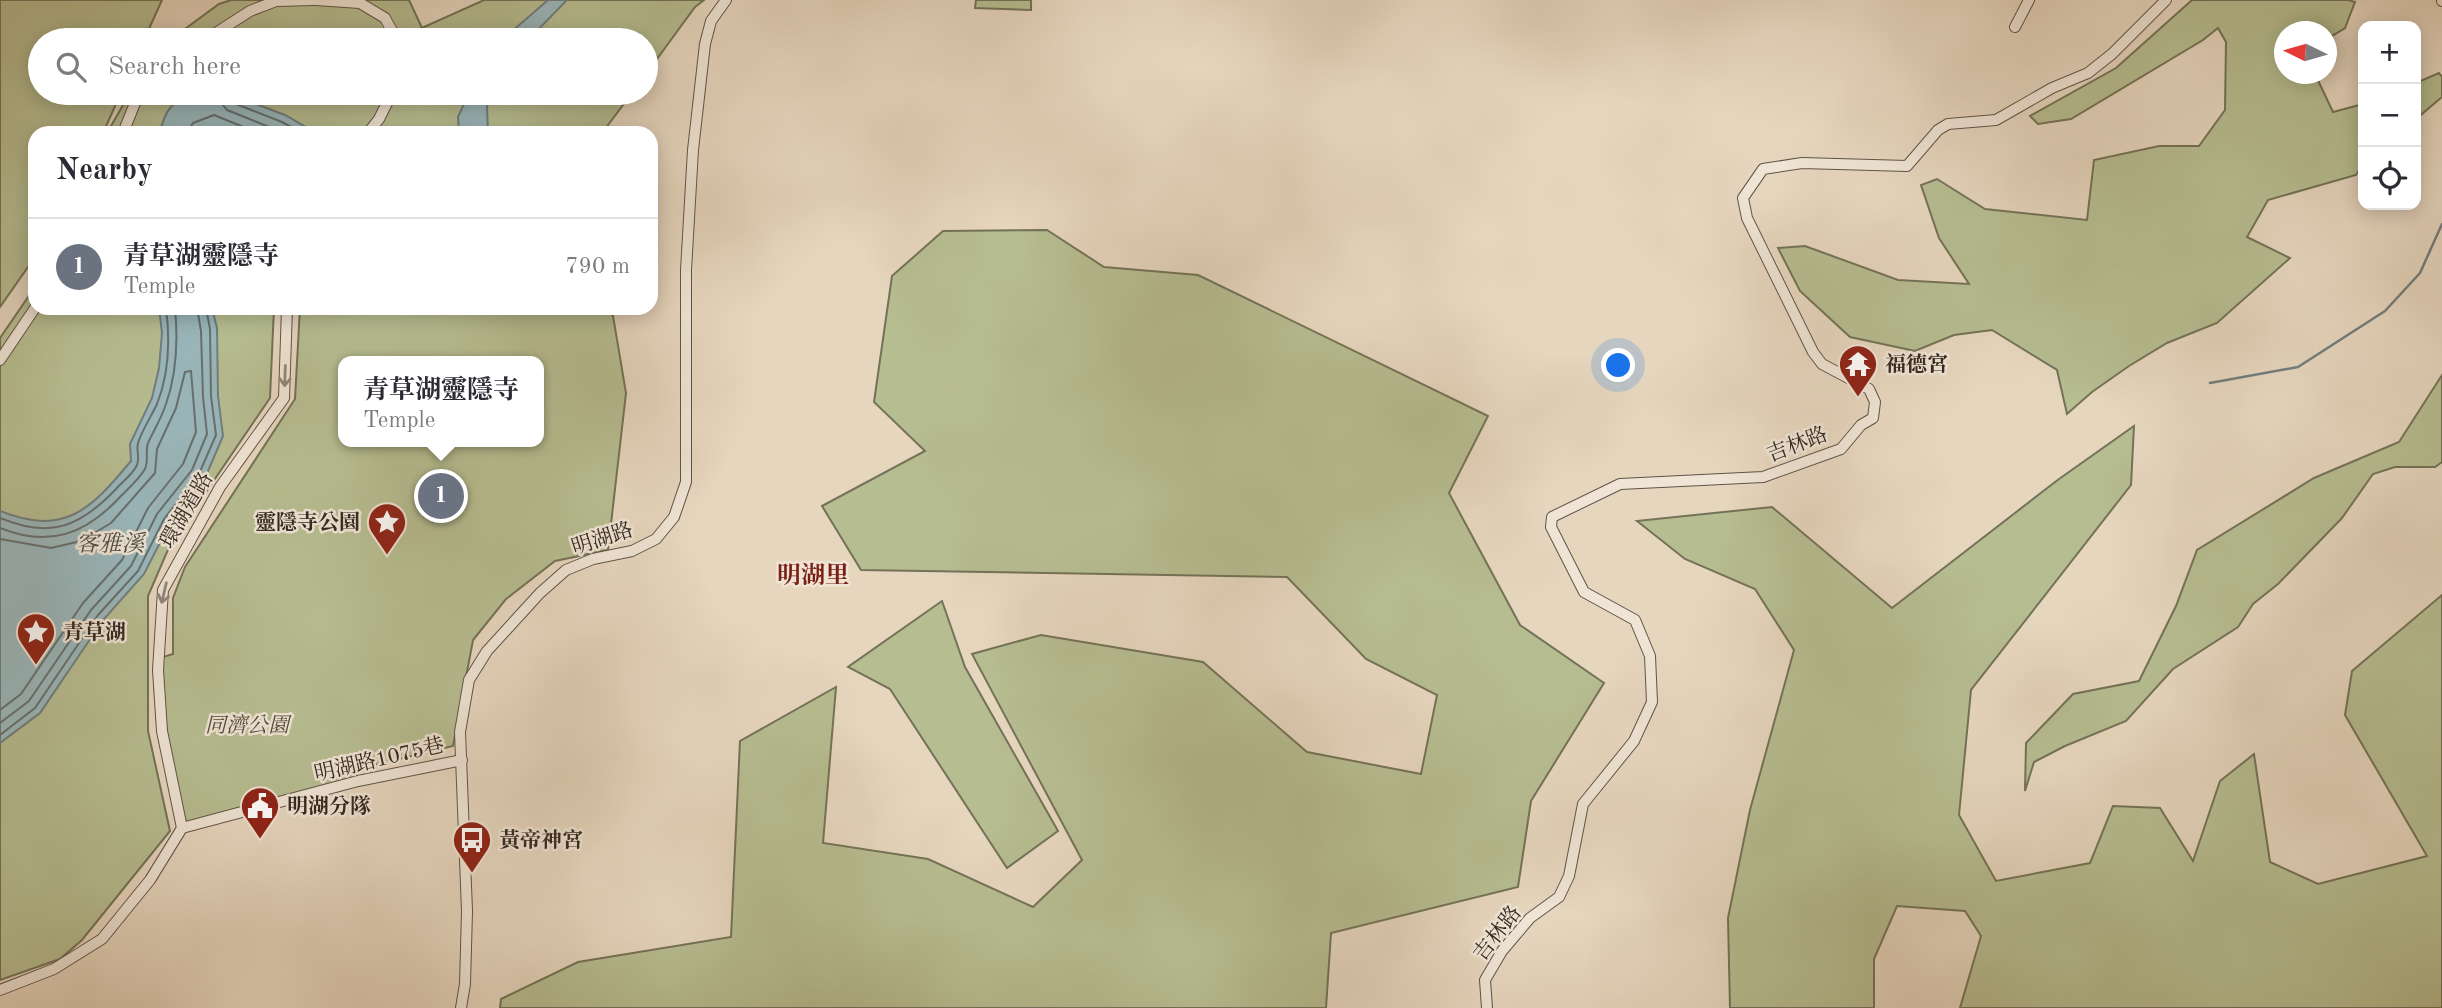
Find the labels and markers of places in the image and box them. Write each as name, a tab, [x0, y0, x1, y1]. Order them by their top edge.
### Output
temple icon: 福德宮	[1837, 343, 1879, 398]
place label: 福德宮	[1885, 352, 1948, 376]
pin: 1	[418, 470, 464, 522]
place icon: 靈隱寺公園	[366, 501, 408, 556]
place label: 靈隱寺公園	[255, 510, 360, 534]
place icon: 青草湖	[15, 611, 57, 666]
place label: 青草湖	[63, 621, 126, 644]
public building icon: 明湖分隊	[239, 785, 281, 840]
place label: 明湖分隊	[287, 794, 371, 818]
bus stop icon: 黃帝神宮	[451, 819, 493, 874]
place label: 黃帝神宮	[499, 828, 583, 852]

